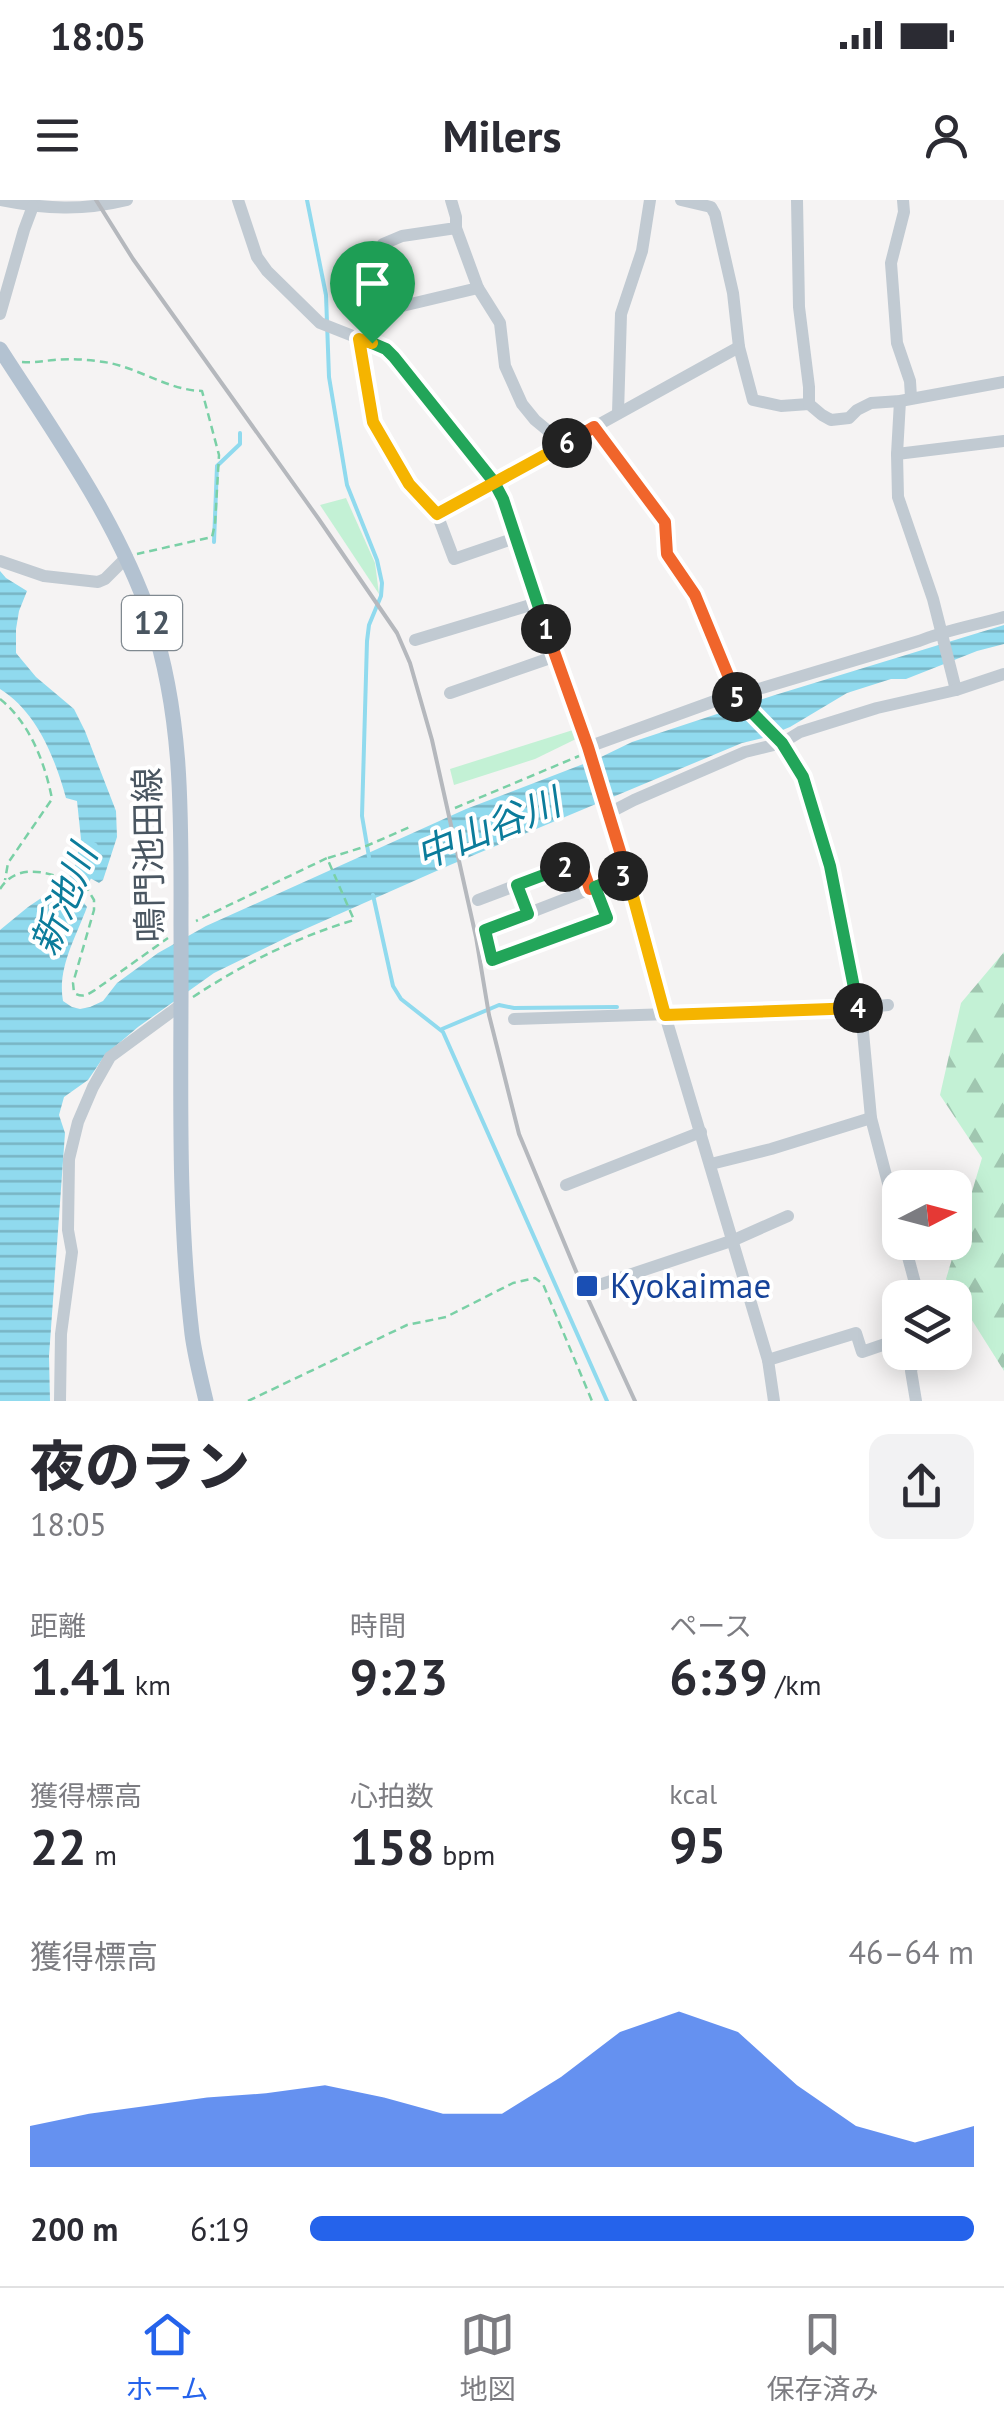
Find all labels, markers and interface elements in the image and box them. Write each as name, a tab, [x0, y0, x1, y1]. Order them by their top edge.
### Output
text: 18:05	[50, 11, 146, 60]
text: Milers	[443, 106, 561, 164]
icon: menu	[30, 108, 85, 163]
icon: person	[919, 108, 974, 163]
pin	[330, 241, 415, 344]
icon: arrive	[345, 256, 400, 311]
pin: 6	[542, 418, 592, 468]
text: 6	[559, 424, 575, 461]
road number: 12	[122, 596, 182, 650]
pin: 1	[521, 604, 571, 654]
text: 1	[538, 610, 554, 647]
pin: 5	[712, 672, 762, 722]
text: 5	[729, 678, 745, 715]
street label: 鳴門池田線	[123, 767, 173, 943]
water label: 中山谷川	[408, 775, 571, 879]
water label: 新池川	[19, 834, 108, 961]
pin: 2	[540, 842, 590, 892]
text: 2	[557, 848, 573, 885]
pin: 3	[598, 851, 648, 901]
text: 3	[615, 857, 631, 894]
pin: 4	[833, 983, 883, 1033]
text: 4	[850, 989, 866, 1026]
north arrow	[882, 1170, 972, 1260]
map controls	[882, 1170, 972, 1370]
place label: Kyokaimae	[610, 1262, 771, 1308]
marker: Kyokaimae	[574, 1273, 600, 1299]
button: layers	[882, 1280, 972, 1370]
text: 夜のラン	[30, 1430, 250, 1501]
button: share	[869, 1434, 974, 1539]
text: 18:05	[30, 1503, 107, 1545]
text: 距離	[30, 1607, 86, 1644]
text: 時間	[350, 1607, 406, 1644]
text: ペース	[669, 1607, 752, 1644]
text: 1.41	[30, 1644, 127, 1709]
text: 9:23	[350, 1644, 448, 1709]
text: 6:39	[669, 1644, 768, 1709]
text: km	[127, 1666, 171, 1703]
text: /km	[768, 1666, 821, 1703]
text: kcal	[669, 1775, 717, 1812]
text: 獲得標高	[30, 1777, 142, 1814]
text: 心拍数	[350, 1777, 434, 1814]
text: 95	[669, 1812, 726, 1877]
text: 22	[30, 1814, 87, 1879]
text: 158	[350, 1814, 435, 1879]
text: m	[87, 1836, 117, 1873]
text: bpm	[435, 1836, 495, 1873]
text: 46–64 m	[849, 1931, 974, 1973]
text: 獲得標高	[30, 1935, 158, 1977]
text: 200 m	[30, 2208, 118, 2250]
text: 6:19	[190, 2208, 249, 2250]
tab: ホーム	[125, 2307, 209, 2407]
tab: 地図	[460, 2307, 516, 2407]
tab: 保存済み	[766, 2307, 879, 2407]

